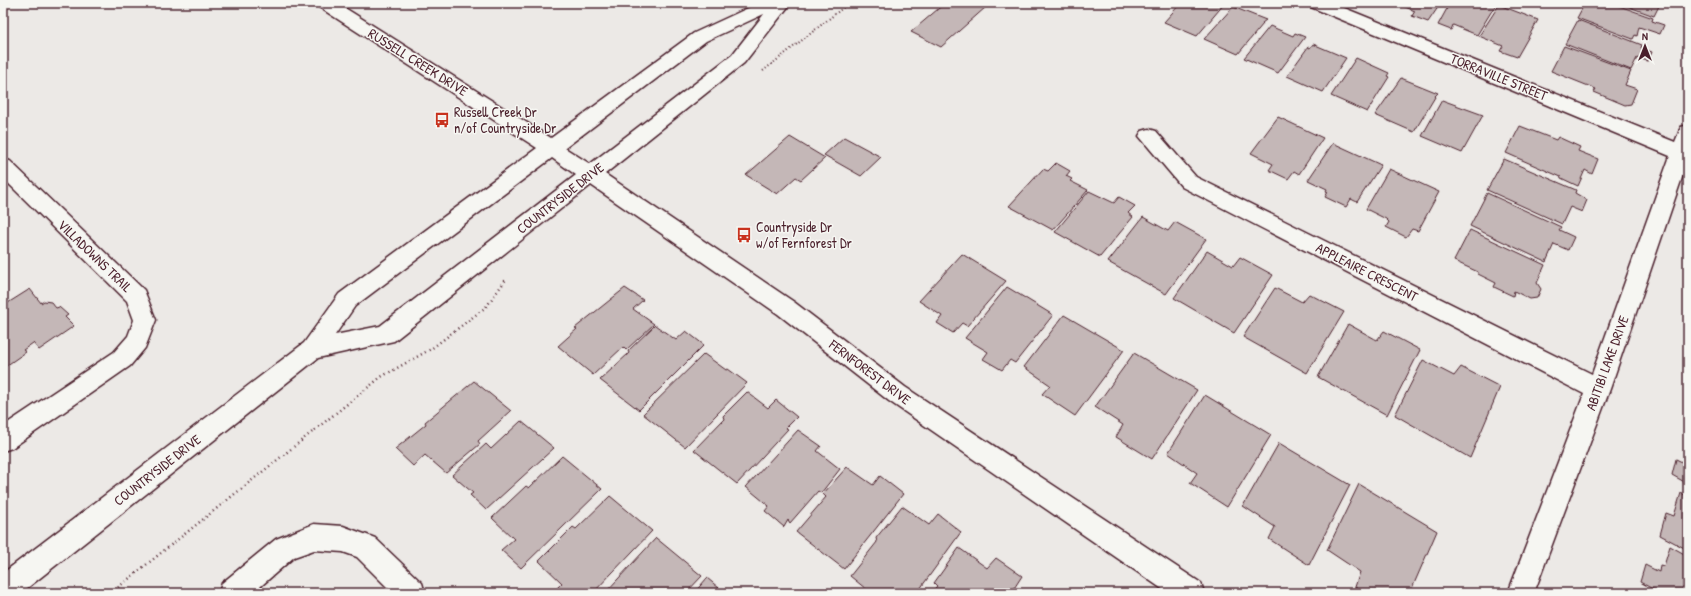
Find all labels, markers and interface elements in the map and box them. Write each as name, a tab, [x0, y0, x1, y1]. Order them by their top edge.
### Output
street label: RUSSELL CREEK DRIVE	[365, 23, 472, 100]
north arrow	[1625, 26, 1665, 66]
text: N	[1642, 29, 1648, 43]
street label: TORRAVILLE STREET	[1448, 48, 1551, 105]
place label: Russell Creek Dr n/of Countryside Dr	[454, 102, 557, 138]
bus stop icon: Russell Creek Dr n/of Countryside Dr	[433, 111, 451, 129]
street label: COUNTRYSIDE DRIVE	[512, 158, 607, 238]
street label: VILLADOWNS TRAIL	[54, 215, 137, 296]
place label: Countryside Dr w/of Fernforest Dr	[756, 217, 853, 252]
bus stop icon: Countryside Dr w/of Fernforest Dr	[735, 226, 753, 244]
street label: APPLEAIRE CRESCENT	[1313, 238, 1422, 306]
street label: ABITIBI LAKE DRIVE	[1581, 313, 1633, 413]
street label: FERNFOREST DRIVE	[825, 334, 915, 408]
street label: COUNTRYSIDE DRIVE	[109, 430, 204, 510]

